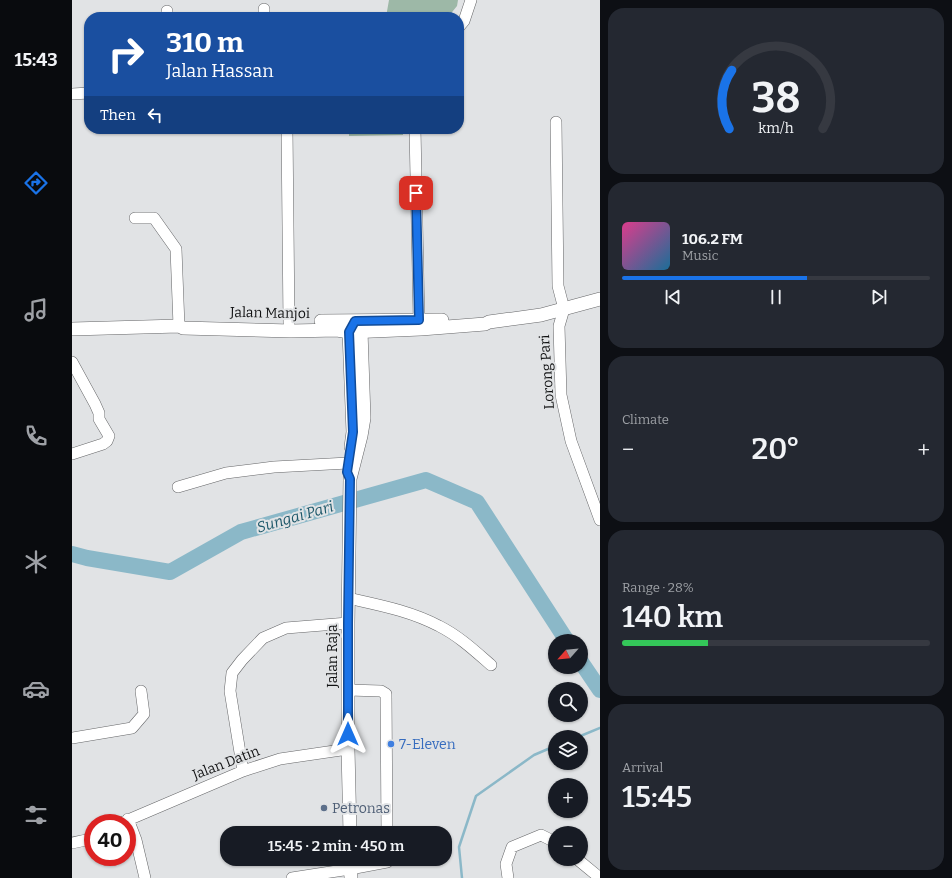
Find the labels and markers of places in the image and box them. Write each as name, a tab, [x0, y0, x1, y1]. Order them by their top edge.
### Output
pin	[399, 176, 433, 210]
place label: 7-Eleven	[399, 736, 456, 753]
marker: 7-Eleven	[386, 739, 396, 749]
place label: Petronas	[332, 800, 390, 817]
marker: Petronas	[319, 803, 329, 813]

